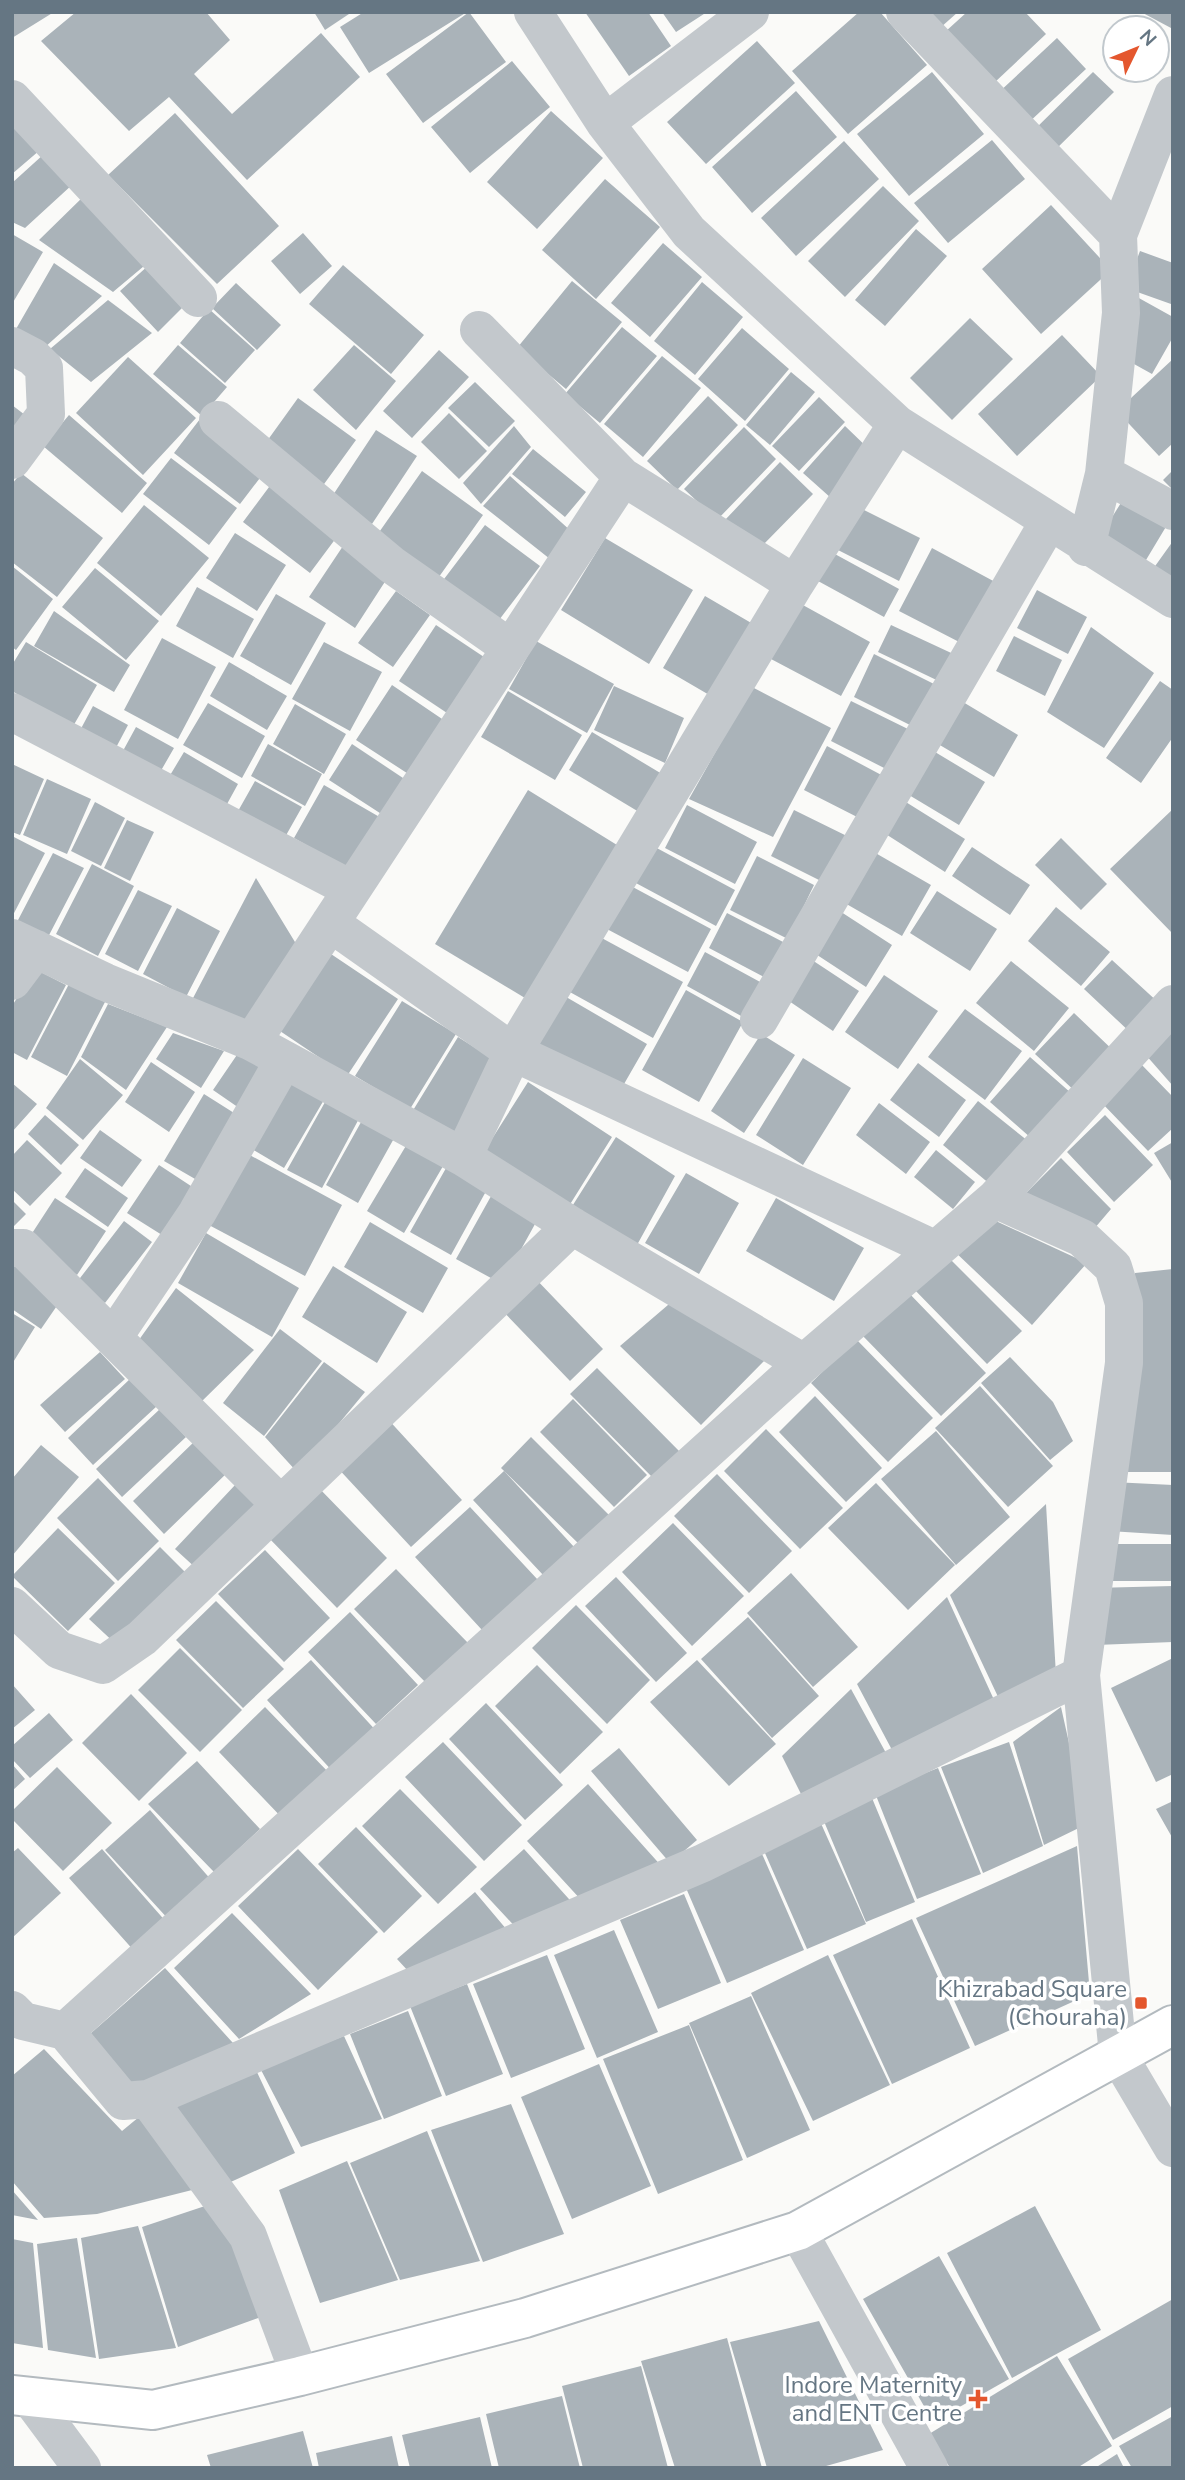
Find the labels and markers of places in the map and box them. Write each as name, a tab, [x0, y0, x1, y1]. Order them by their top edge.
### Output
place label: Khizrabad Square (Chouraha)	[937, 1973, 1127, 2033]
marker: Khizrabad Square (Chouraha)	[1133, 1995, 1149, 2011]
place label: Indore Maternity and ENT Centre	[785, 2369, 963, 2429]
marker: Indore Maternity and ENT Centre	[968, 2389, 988, 2409]

